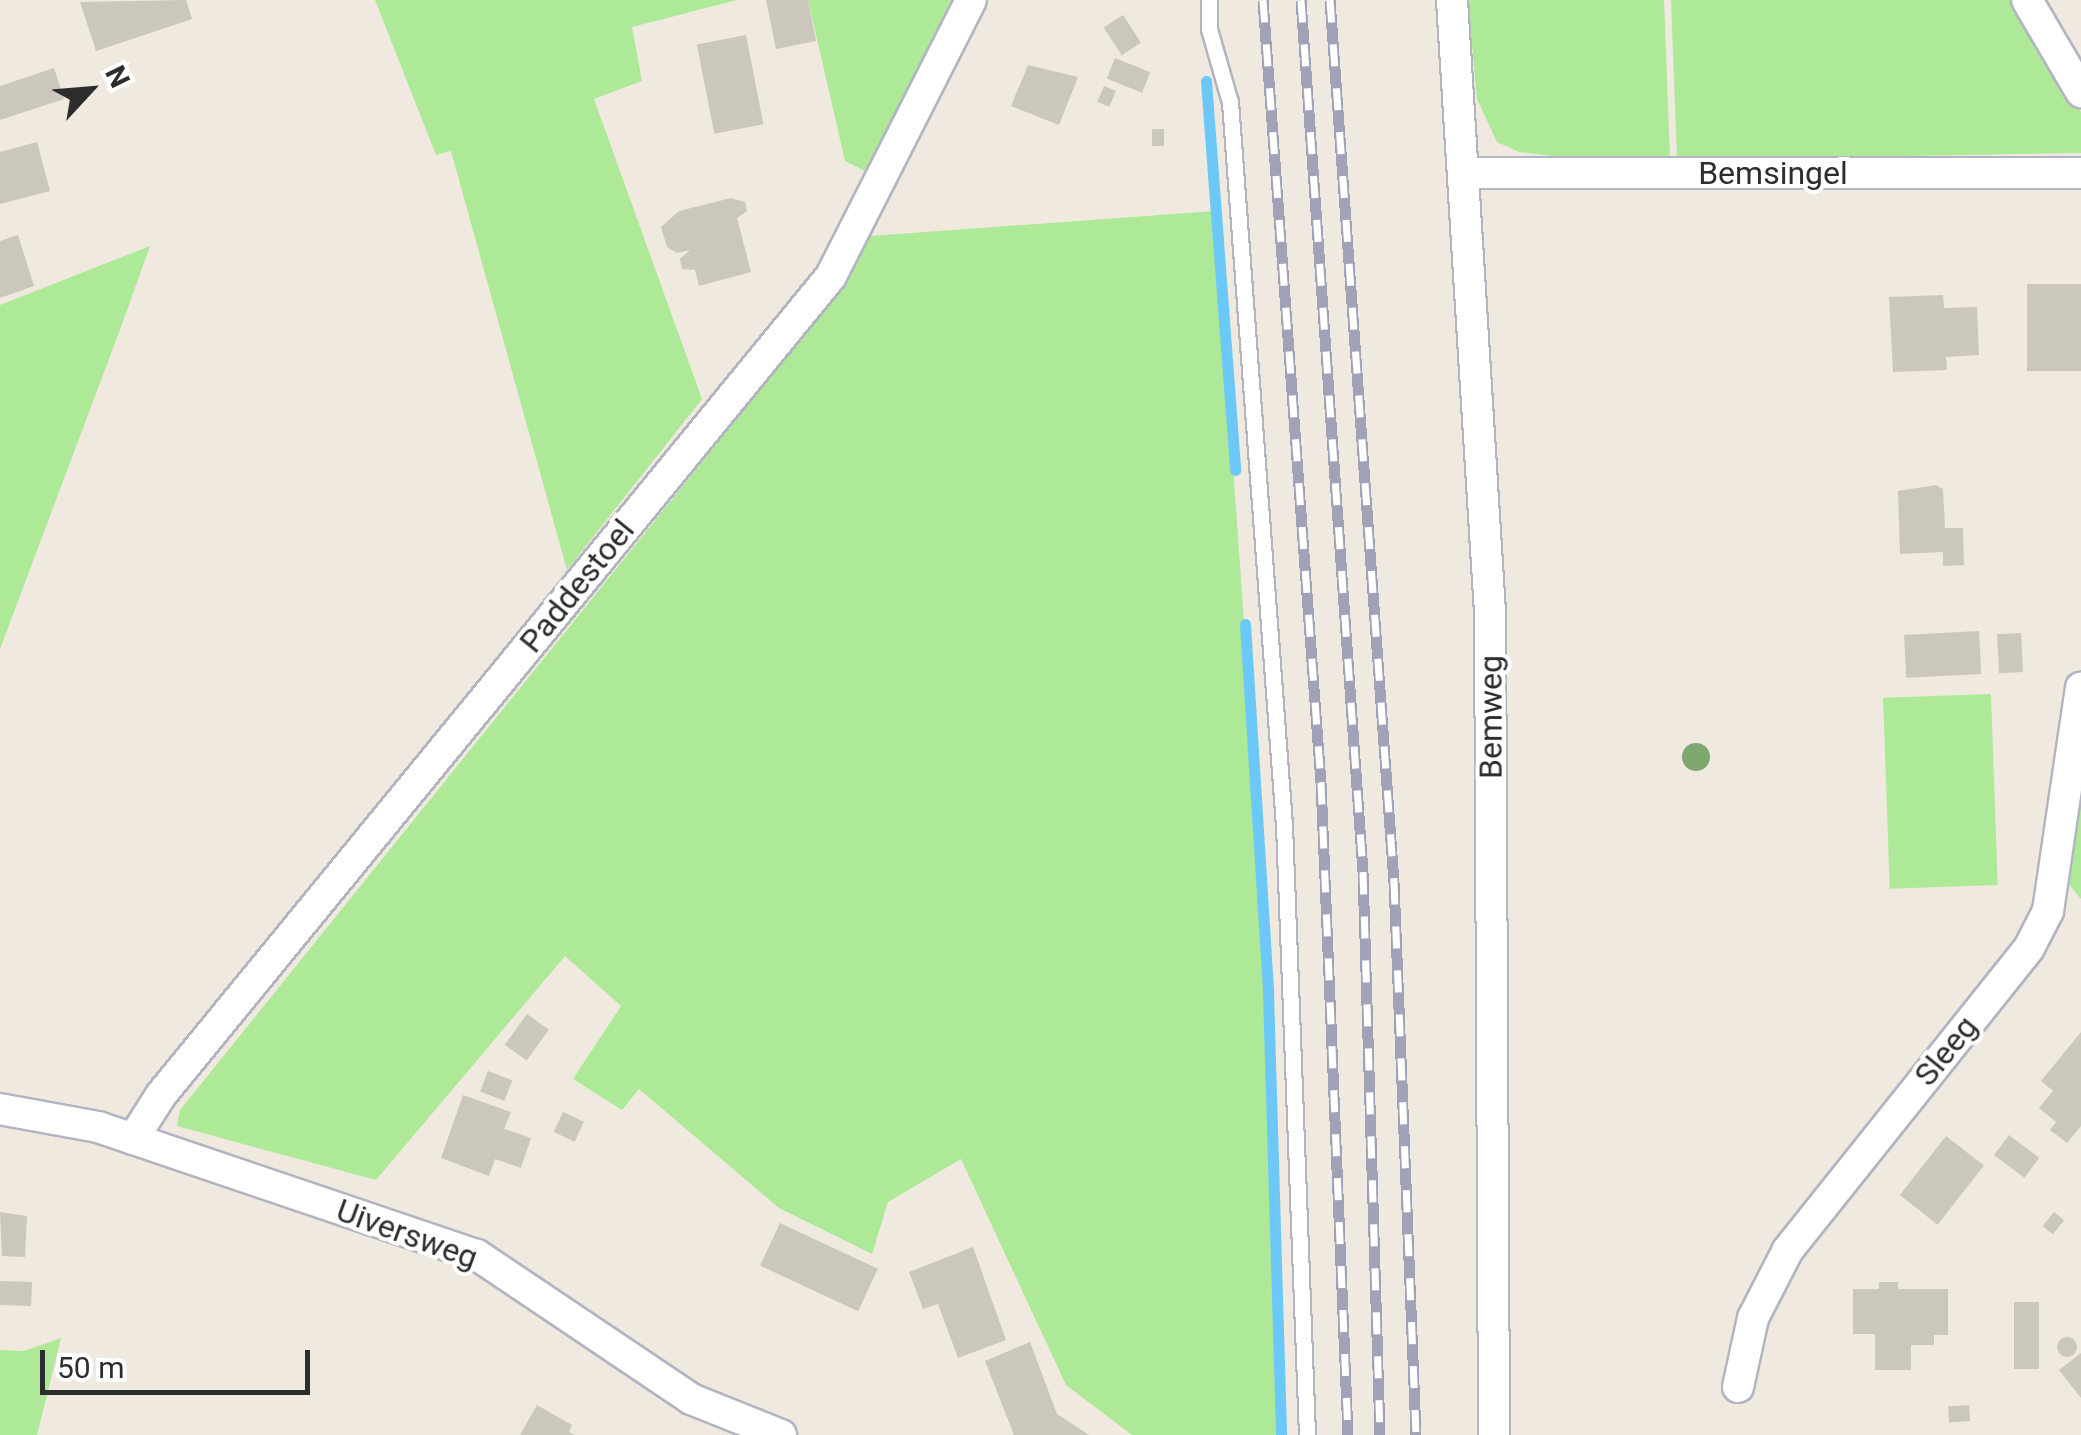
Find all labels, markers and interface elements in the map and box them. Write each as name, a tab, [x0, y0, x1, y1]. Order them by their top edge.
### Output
north arrow	[40, 40, 140, 140]
text: N	[98, 61, 137, 93]
street label: Bemsingel	[1698, 154, 1848, 192]
street label: Paddestoel	[512, 512, 642, 660]
street label: Bemweg	[1472, 655, 1510, 779]
street label: Sleeg	[1906, 1008, 1986, 1094]
street label: Uiversweg	[331, 1191, 483, 1277]
scale bar	[45, 1330, 315, 1392]
text: 50 m	[57, 1350, 124, 1385]

